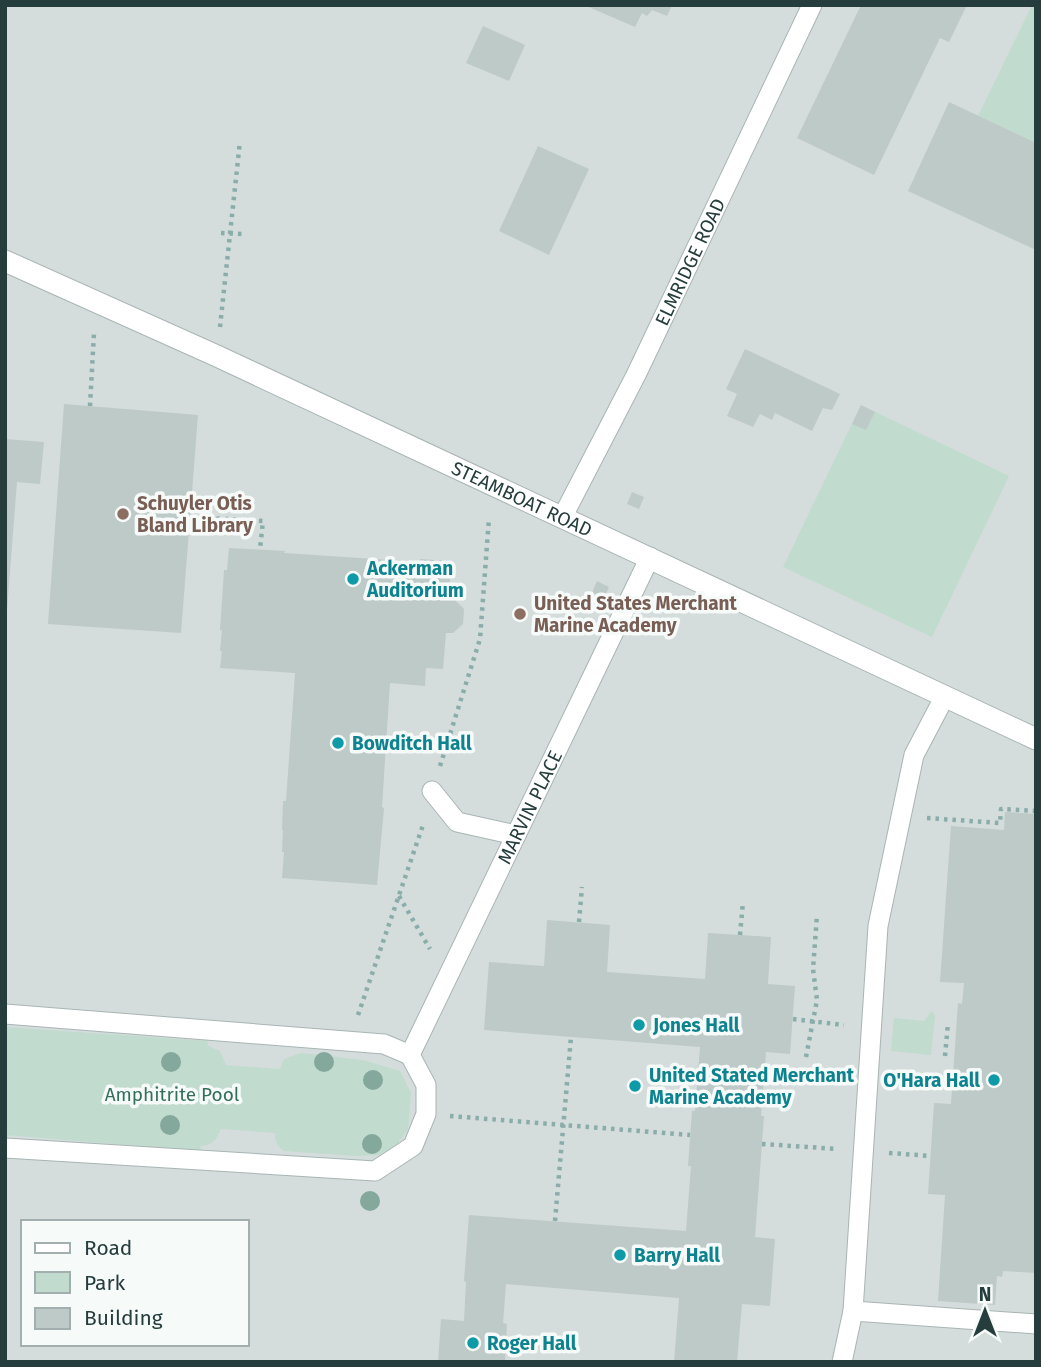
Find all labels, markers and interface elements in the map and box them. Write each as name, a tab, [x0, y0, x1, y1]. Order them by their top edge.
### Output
street label: ELMRIDGE ROAD	[650, 195, 730, 330]
street label: STEAMBOAT ROAD	[448, 456, 596, 542]
place label: Schuyler Otis Bland Library	[137, 492, 253, 537]
marker: Schuyler Otis Bland Library	[115, 506, 131, 522]
place label: Ackerman Auditorium	[366, 557, 464, 602]
marker: Ackerman Auditorium	[345, 571, 361, 587]
place label: United States Merchant Marine Academy	[534, 592, 738, 637]
marker: United States Merchant Marine Academy	[512, 606, 528, 622]
place label: Bowditch Hall	[352, 732, 472, 755]
marker: Bowditch Hall	[330, 735, 346, 751]
street label: MARVIN PLACE	[493, 747, 567, 868]
place label: Jones Hall	[652, 1014, 740, 1037]
marker: Jones Hall	[631, 1017, 647, 1033]
place label: United Stated Merchant Marine Academy	[649, 1064, 855, 1109]
place label: O'Hara Hall	[883, 1069, 980, 1092]
marker: O'Hara Hall	[986, 1072, 1002, 1088]
marker: United Stated Merchant Marine Academy	[627, 1078, 643, 1094]
park label: Amphitrite Pool	[105, 1083, 240, 1106]
legend	[21, 1220, 248, 1346]
text: Road	[84, 1235, 132, 1261]
place label: Barry Hall	[634, 1244, 720, 1267]
marker: Barry Hall	[612, 1247, 628, 1263]
text: Park	[84, 1270, 126, 1296]
north arrow	[950, 1276, 1020, 1346]
text: N	[979, 1283, 991, 1306]
text: Building	[84, 1305, 163, 1331]
place label: Roger Hall	[487, 1332, 577, 1355]
marker: Roger Hall	[465, 1335, 481, 1351]

